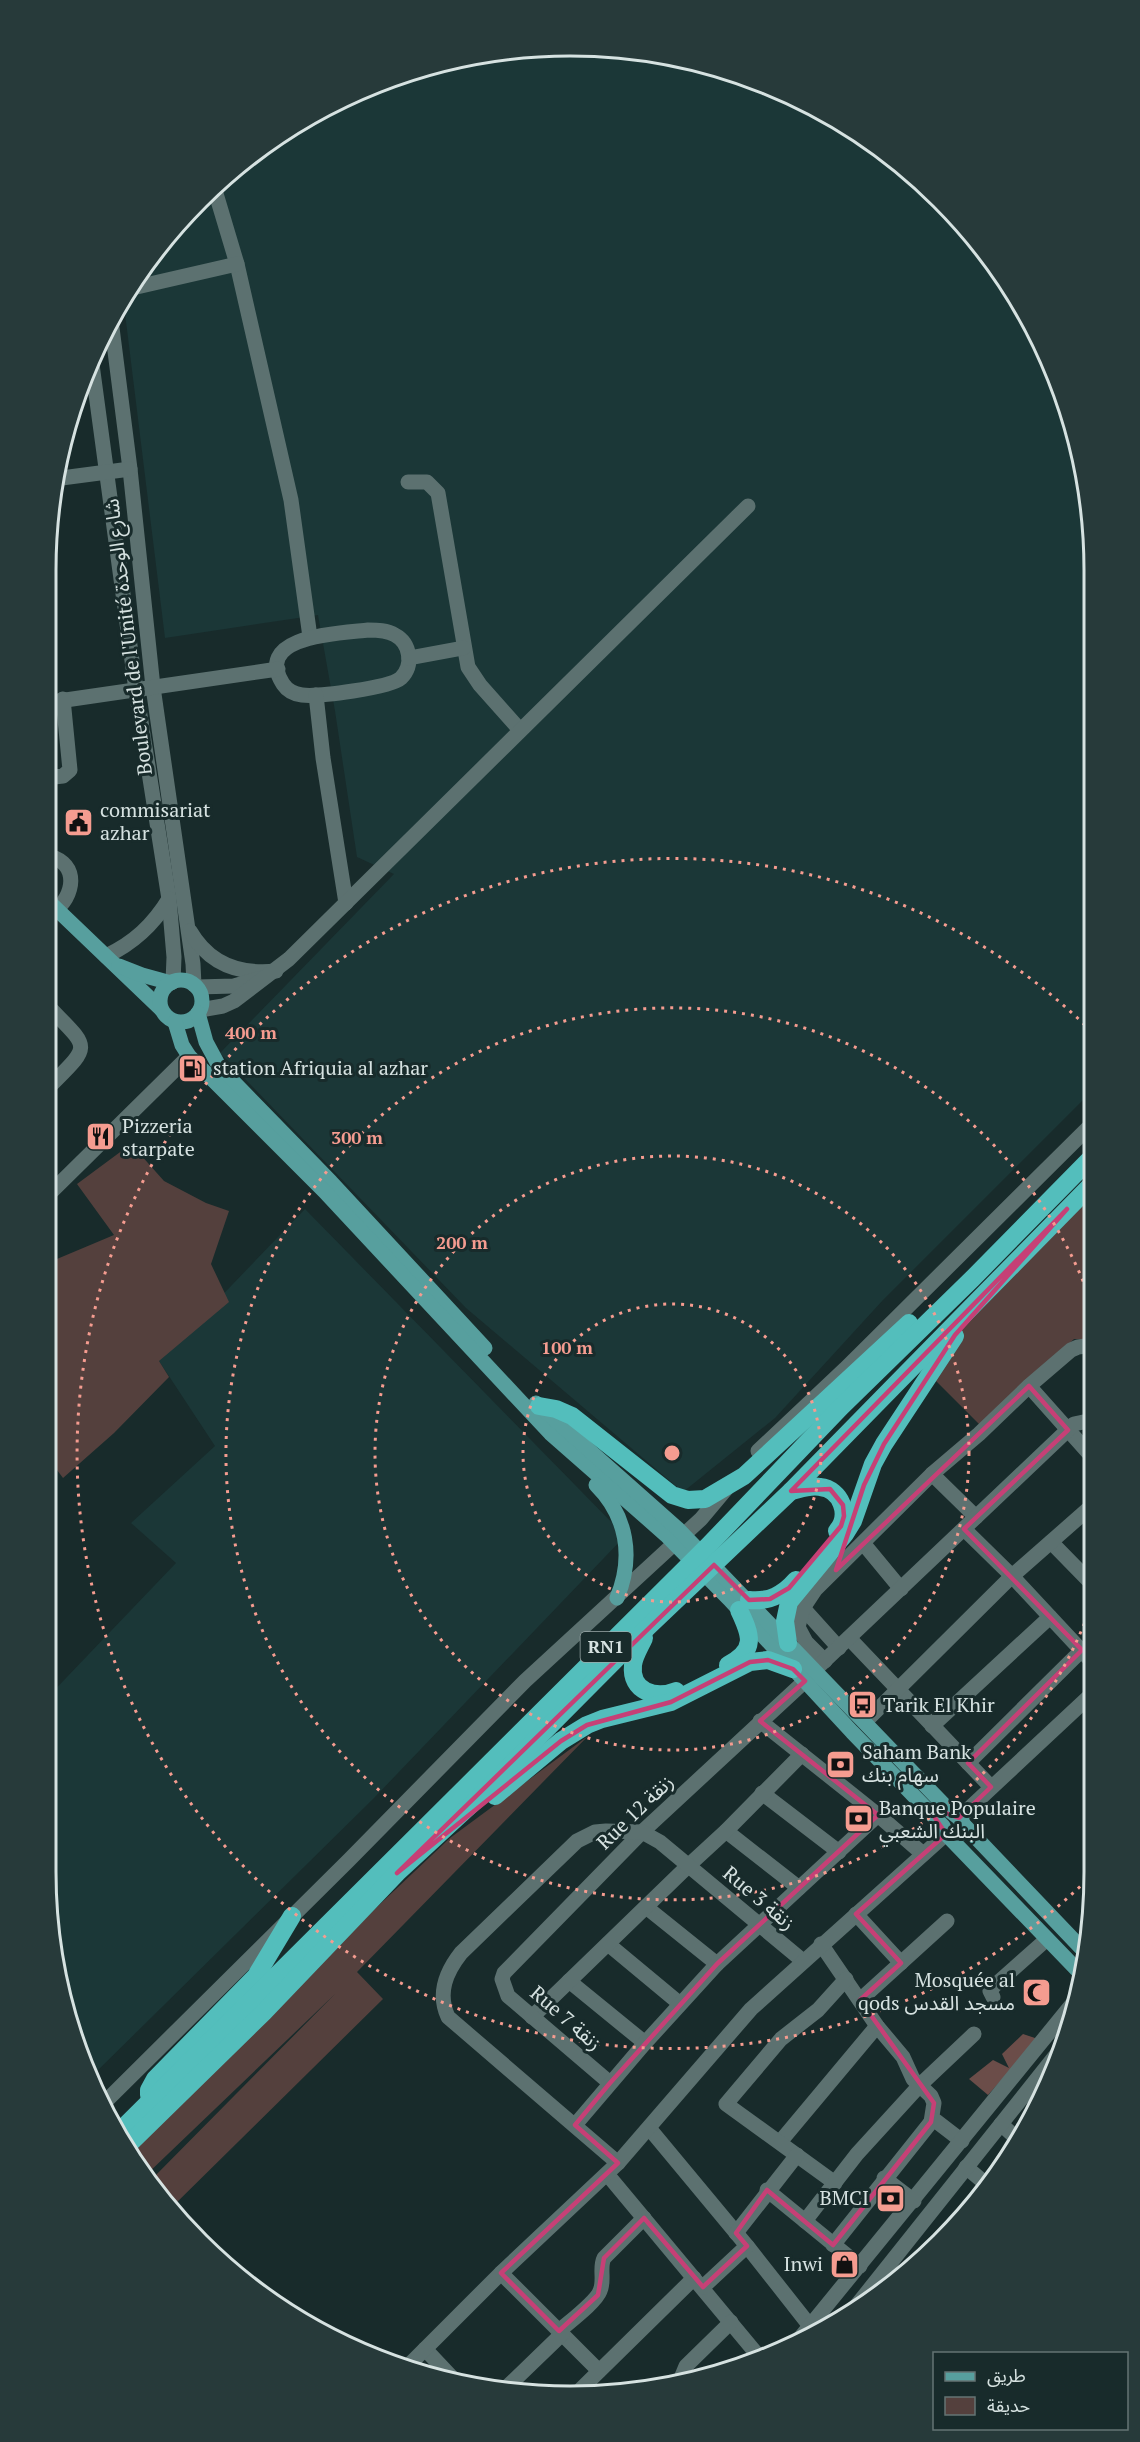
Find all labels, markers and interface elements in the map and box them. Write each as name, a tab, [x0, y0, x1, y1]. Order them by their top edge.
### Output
street label: Boulevard de l'Unité شارع الوحدة	[97, 497, 160, 777]
place label: commisariat azhar	[100, 796, 211, 846]
public building icon: commisariat azhar	[63, 806, 95, 838]
text: 400 m	[225, 1020, 277, 1044]
fuel station icon: station Afriquia al azhar	[176, 1052, 208, 1084]
place label: station Afriquia al azhar	[213, 1054, 428, 1081]
place label: Pizzeria starpate	[122, 1112, 195, 1162]
restaurant icon: Pizzeria starpate	[85, 1121, 117, 1153]
text: 300 m	[331, 1125, 383, 1149]
text: 200 m	[436, 1230, 488, 1254]
text: 100 m	[541, 1335, 593, 1359]
centre of rings	[662, 1443, 682, 1463]
road number: RN1	[580, 1632, 632, 1662]
bus stop icon: Tarik El Khir	[846, 1689, 878, 1721]
place label: Tarik El Khir	[883, 1691, 995, 1718]
place label: Saham Bank سهام بنك	[862, 1738, 972, 1790]
bank icon: Saham Bank سهام بنك	[825, 1748, 857, 1780]
street label: Rue 12 زنقة	[590, 1768, 679, 1855]
place label: Banque Populaire البنك الشعبي	[879, 1794, 1036, 1847]
bank icon: Banque Populaire البنك الشعبي	[842, 1803, 874, 1835]
street label: Rue 3 زنقة	[718, 1859, 801, 1936]
place label: Mosquée al qods مسجد القدس	[858, 1966, 1015, 2016]
mosque icon: Mosquée al qods مسجد القدس	[1020, 1976, 1052, 2008]
street label: Rue 7 زنقة	[525, 1979, 608, 2056]
bank icon: BMCI	[874, 2182, 906, 2214]
place label: BMCI	[819, 2184, 869, 2211]
shop icon: Inwi	[828, 2248, 860, 2280]
place label: Inwi	[784, 2250, 823, 2277]
legend	[933, 2352, 1128, 2430]
text: طريق	[987, 2363, 1026, 2387]
text: حديقة	[987, 2393, 1030, 2417]

